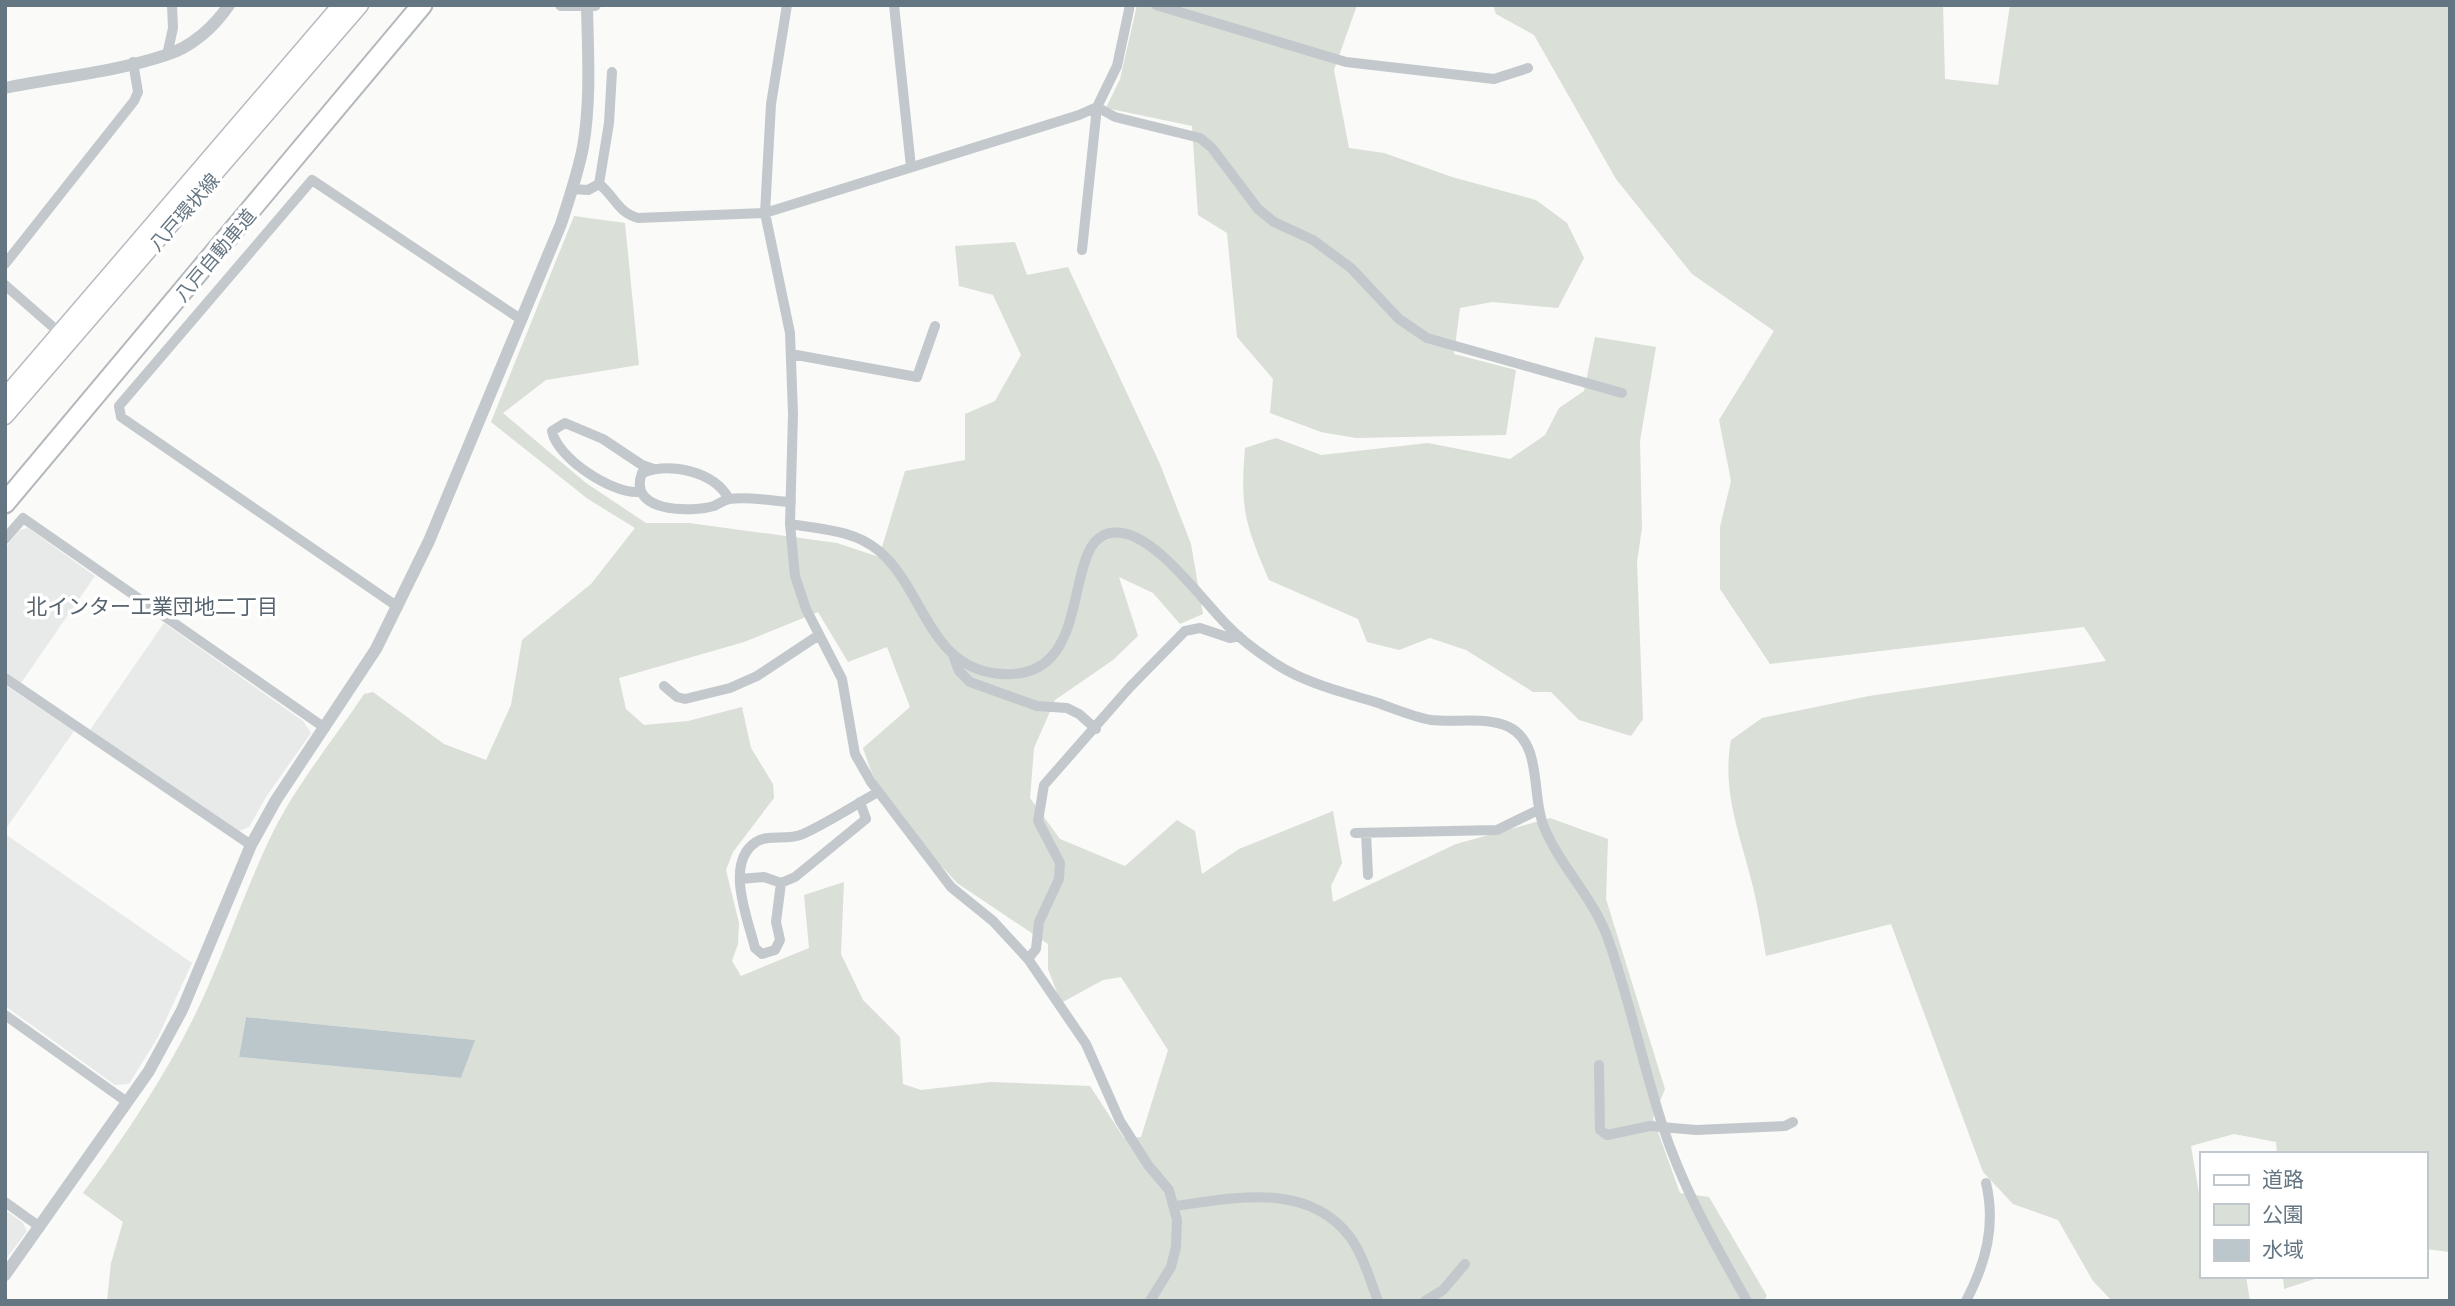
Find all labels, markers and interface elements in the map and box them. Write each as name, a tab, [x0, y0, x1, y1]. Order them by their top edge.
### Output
street label: 八戸環状線	[144, 168, 223, 255]
street label: 八戸自動車道	[169, 204, 260, 306]
district label: 北インター工業団地二丁目	[26, 593, 278, 619]
legend	[2200, 1152, 2427, 1278]
text: 道路	[2262, 1166, 2304, 1192]
text: 公園	[2262, 1201, 2304, 1227]
text: 水域	[2262, 1236, 2304, 1262]

